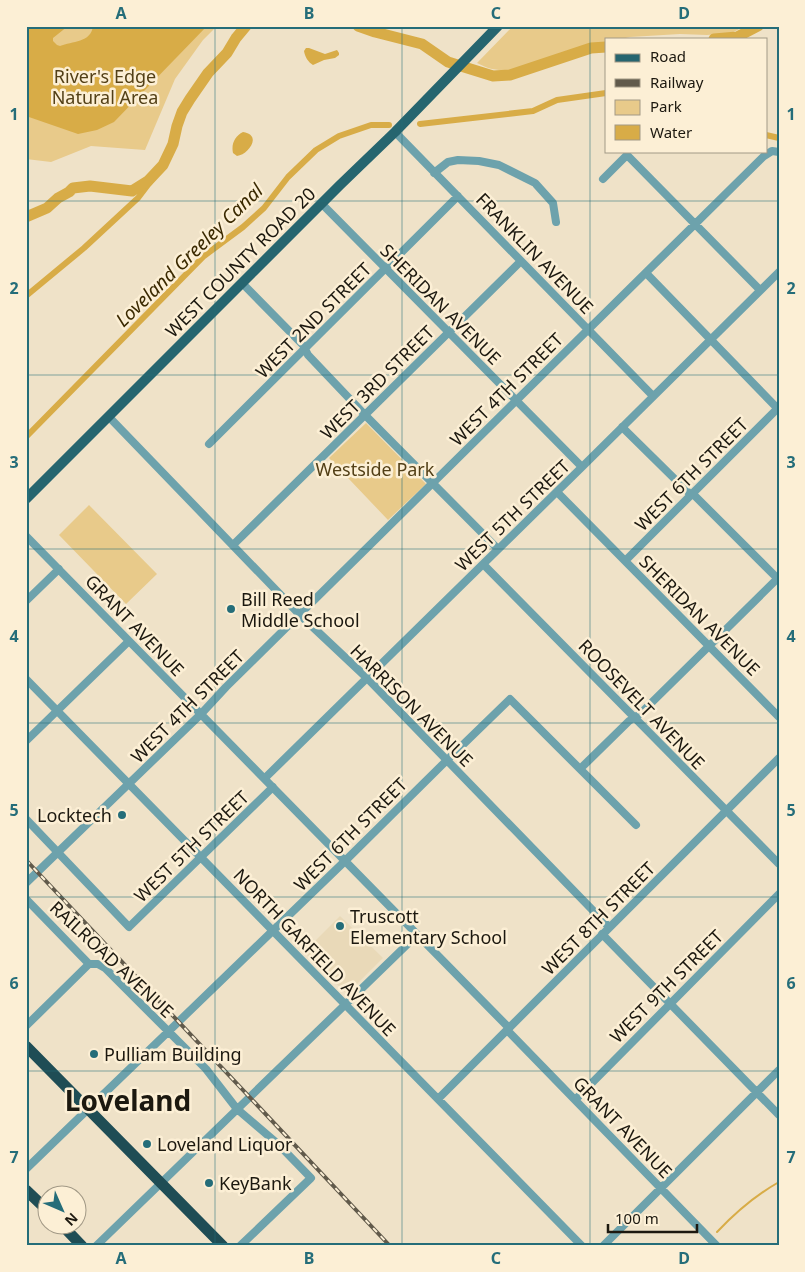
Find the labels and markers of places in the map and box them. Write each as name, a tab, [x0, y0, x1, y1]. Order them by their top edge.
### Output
place label: Bill Reed Middle School	[241, 587, 360, 632]
marker: Bill Reed Middle School	[225, 603, 237, 615]
place label: Locktech	[37, 803, 112, 827]
marker: Locktech	[116, 809, 128, 821]
place label: Truscott Elementary School	[350, 904, 507, 949]
marker: Truscott Elementary School	[334, 920, 346, 932]
place label: Pulliam Building	[104, 1042, 242, 1066]
marker: Pulliam Building	[88, 1048, 100, 1060]
place label: Loveland Liquor	[157, 1132, 293, 1156]
marker: Loveland Liquor	[141, 1138, 153, 1150]
place label: KeyBank	[219, 1171, 292, 1195]
marker: KeyBank	[203, 1177, 215, 1189]

